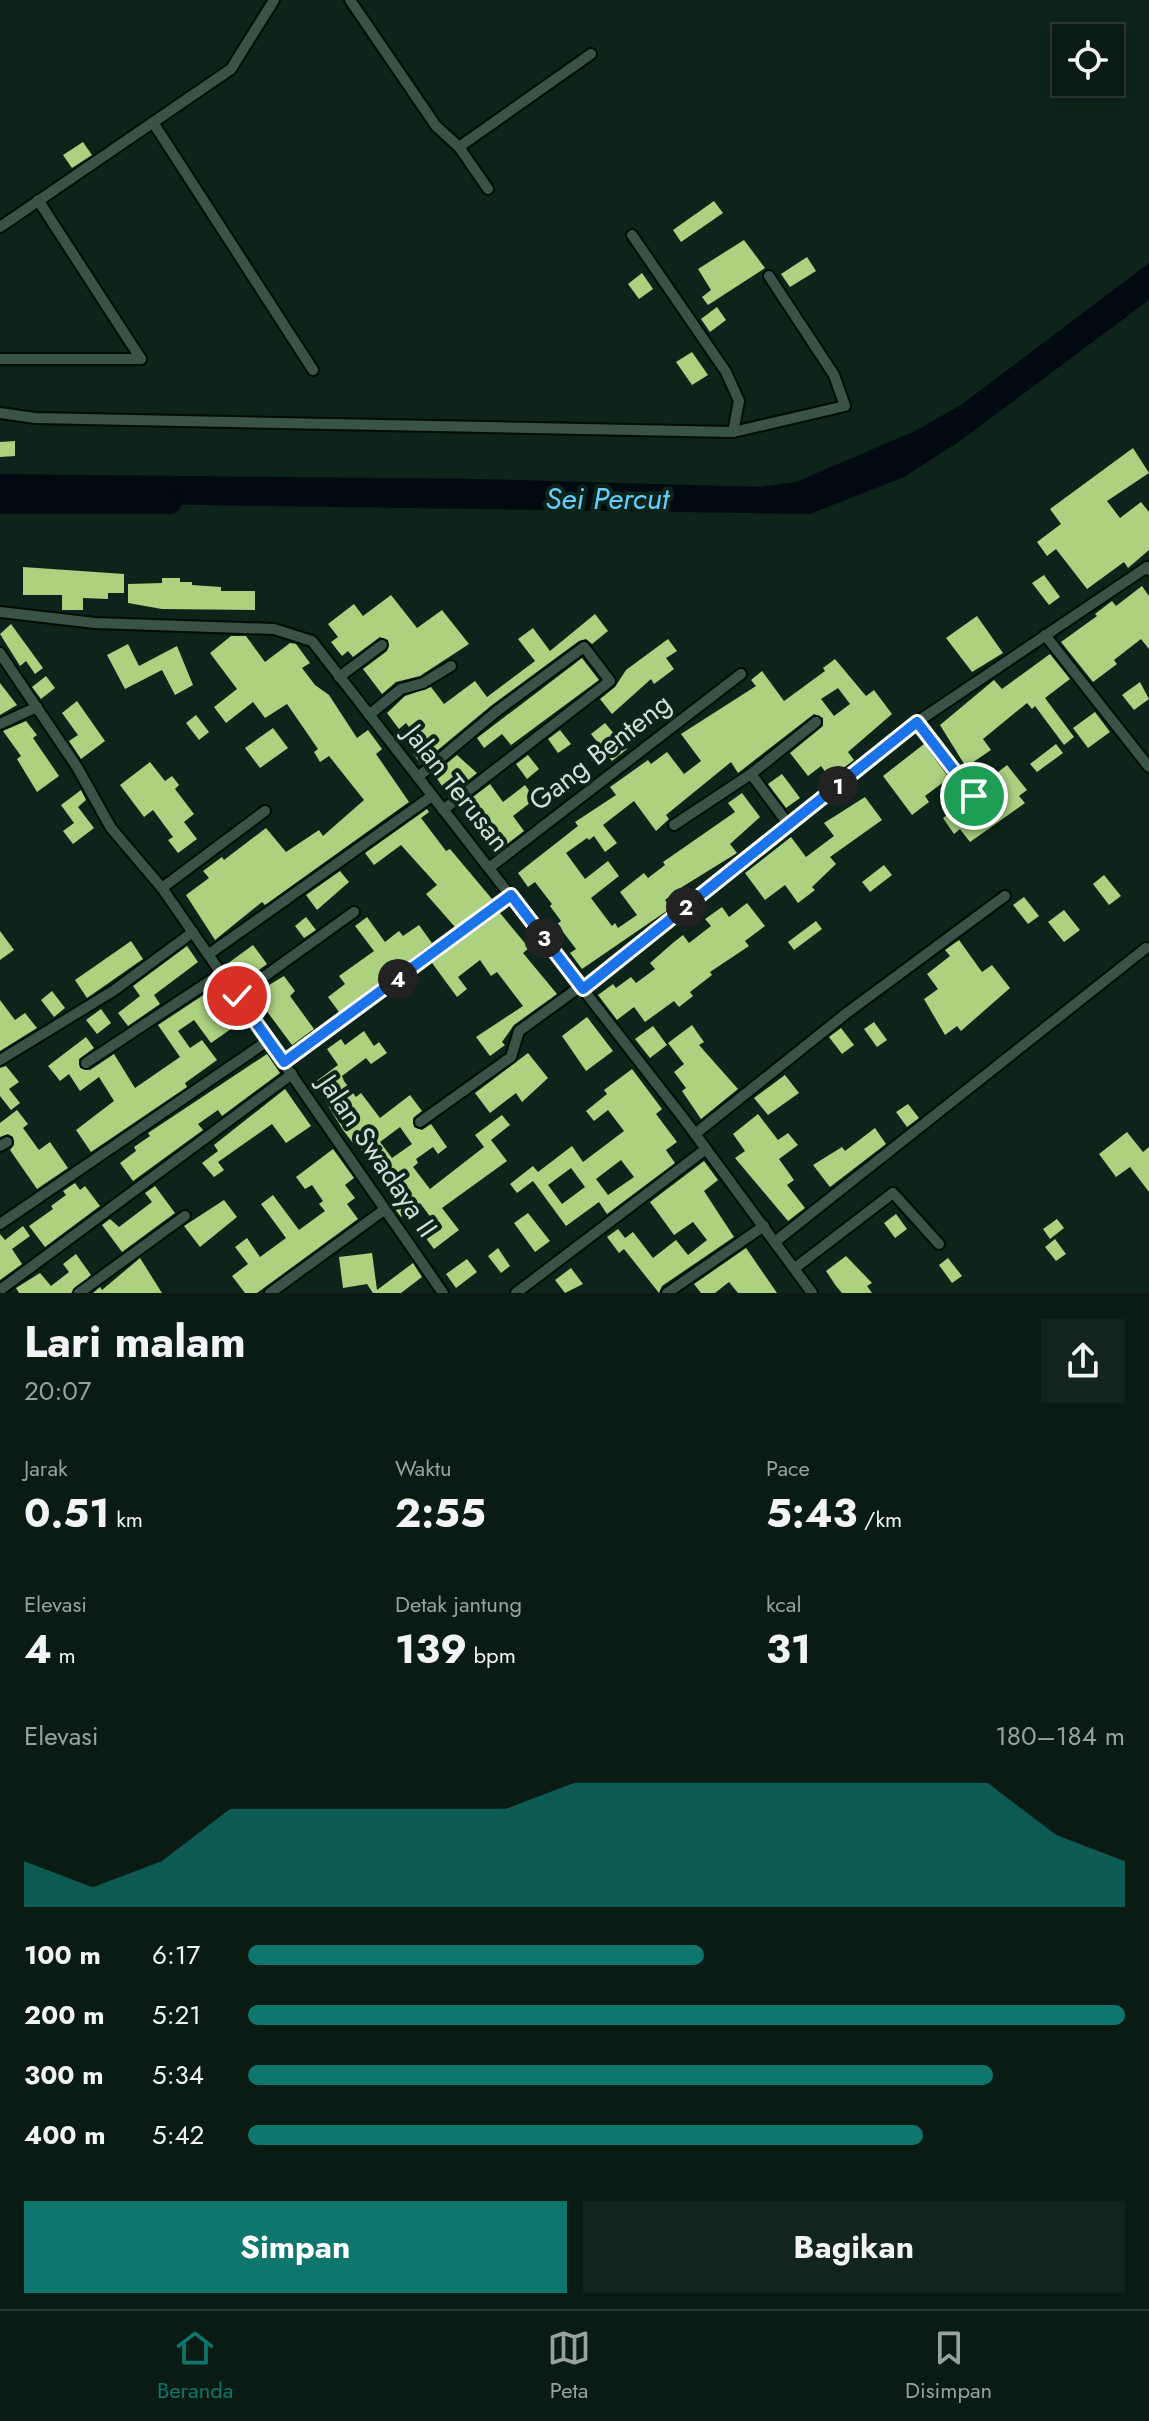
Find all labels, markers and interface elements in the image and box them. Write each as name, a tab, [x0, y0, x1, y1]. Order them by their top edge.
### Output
map controls	[1052, 24, 1124, 96]
button: locate	[1052, 24, 1124, 96]
water label: Sei Percut	[545, 477, 671, 520]
street label: Gang Benteng	[520, 683, 680, 821]
street label: Jalan Terusan	[392, 712, 520, 860]
pin	[940, 762, 1008, 830]
pin: 1	[818, 766, 858, 806]
text: 1	[832, 770, 844, 802]
icon: arrive	[952, 774, 996, 818]
pin: 2	[666, 887, 706, 927]
text: 2	[679, 891, 693, 923]
pin: 3	[524, 918, 564, 958]
text: 3	[537, 922, 551, 954]
pin: 4	[378, 959, 418, 999]
pin	[203, 962, 271, 1030]
text: 4	[390, 963, 406, 995]
icon: check	[215, 974, 259, 1018]
street label: Jalan Swadaya II	[306, 1063, 448, 1245]
text: Lari malam	[24, 1310, 246, 1374]
button: share	[1041, 1319, 1125, 1403]
text: 20:07	[24, 1372, 91, 1410]
text: Jarak	[24, 1452, 68, 1484]
text: Waktu	[395, 1452, 452, 1484]
text: Pace	[766, 1452, 810, 1484]
text: 0.51	[24, 1484, 110, 1542]
text: 2:55	[395, 1484, 486, 1542]
text: 5:43	[766, 1484, 857, 1542]
text: km	[110, 1503, 143, 1535]
text: /km	[857, 1503, 902, 1535]
text: Elevasi	[24, 1588, 87, 1620]
text: Detak jantung	[395, 1588, 522, 1620]
text: kcal	[766, 1588, 802, 1620]
text: 4	[24, 1620, 52, 1678]
text: 139	[395, 1620, 467, 1678]
text: 31	[766, 1620, 811, 1678]
text: m	[52, 1639, 76, 1671]
text: bpm	[467, 1639, 516, 1671]
text: Elevasi	[24, 1717, 98, 1755]
text: 180–184 m	[995, 1717, 1125, 1755]
text: 100 m	[24, 1936, 101, 1974]
text: 6:17	[152, 1936, 200, 1974]
text: 200 m	[24, 1996, 105, 2034]
text: 5:21	[152, 1996, 201, 2034]
text: 300 m	[24, 2056, 104, 2094]
text: 5:34	[152, 2056, 204, 2094]
text: 400 m	[24, 2116, 106, 2154]
text: 5:42	[152, 2116, 204, 2154]
button: Simpan	[24, 2201, 567, 2293]
button: Bagikan	[583, 2201, 1125, 2293]
tab: Beranda	[157, 2326, 233, 2406]
tab: Peta	[547, 2326, 591, 2406]
tab: Disimpan	[905, 2326, 992, 2406]

